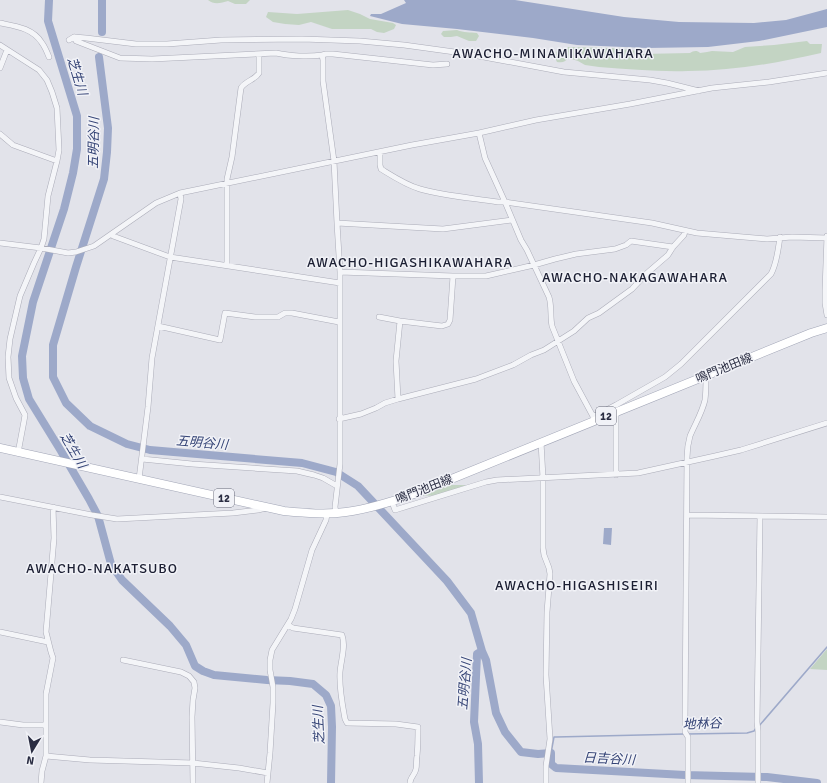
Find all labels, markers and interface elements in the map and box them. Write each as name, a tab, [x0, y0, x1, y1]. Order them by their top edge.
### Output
district label: AWACHO-MINAMIKAWAHARA	[452, 45, 654, 62]
water label: 芝生川	[64, 55, 91, 99]
water label: 五明谷川	[86, 115, 102, 169]
district label: AWACHO-HIGASHIKAWAHARA	[307, 254, 513, 271]
district label: AWACHO-NAKAGAWAHARA	[542, 269, 728, 286]
street label: 鳴門池田線	[694, 350, 755, 387]
road number: 12	[596, 407, 616, 425]
water label: 芝生川	[56, 430, 91, 473]
water label: 五明谷川	[175, 433, 230, 453]
street label: 鳴門池田線	[393, 472, 455, 507]
road number: 12	[214, 489, 234, 507]
district label: AWACHO-NAKATSUBO	[26, 560, 178, 577]
district label: AWACHO-HIGASHISEIRI	[495, 577, 659, 594]
water label: 五明谷川	[455, 656, 475, 711]
water label: 芝生川	[310, 703, 328, 745]
water label: 地林谷	[682, 715, 723, 733]
north arrow	[12, 731, 52, 771]
water label: 日吉谷川	[583, 750, 637, 768]
text: N	[25, 753, 35, 767]

